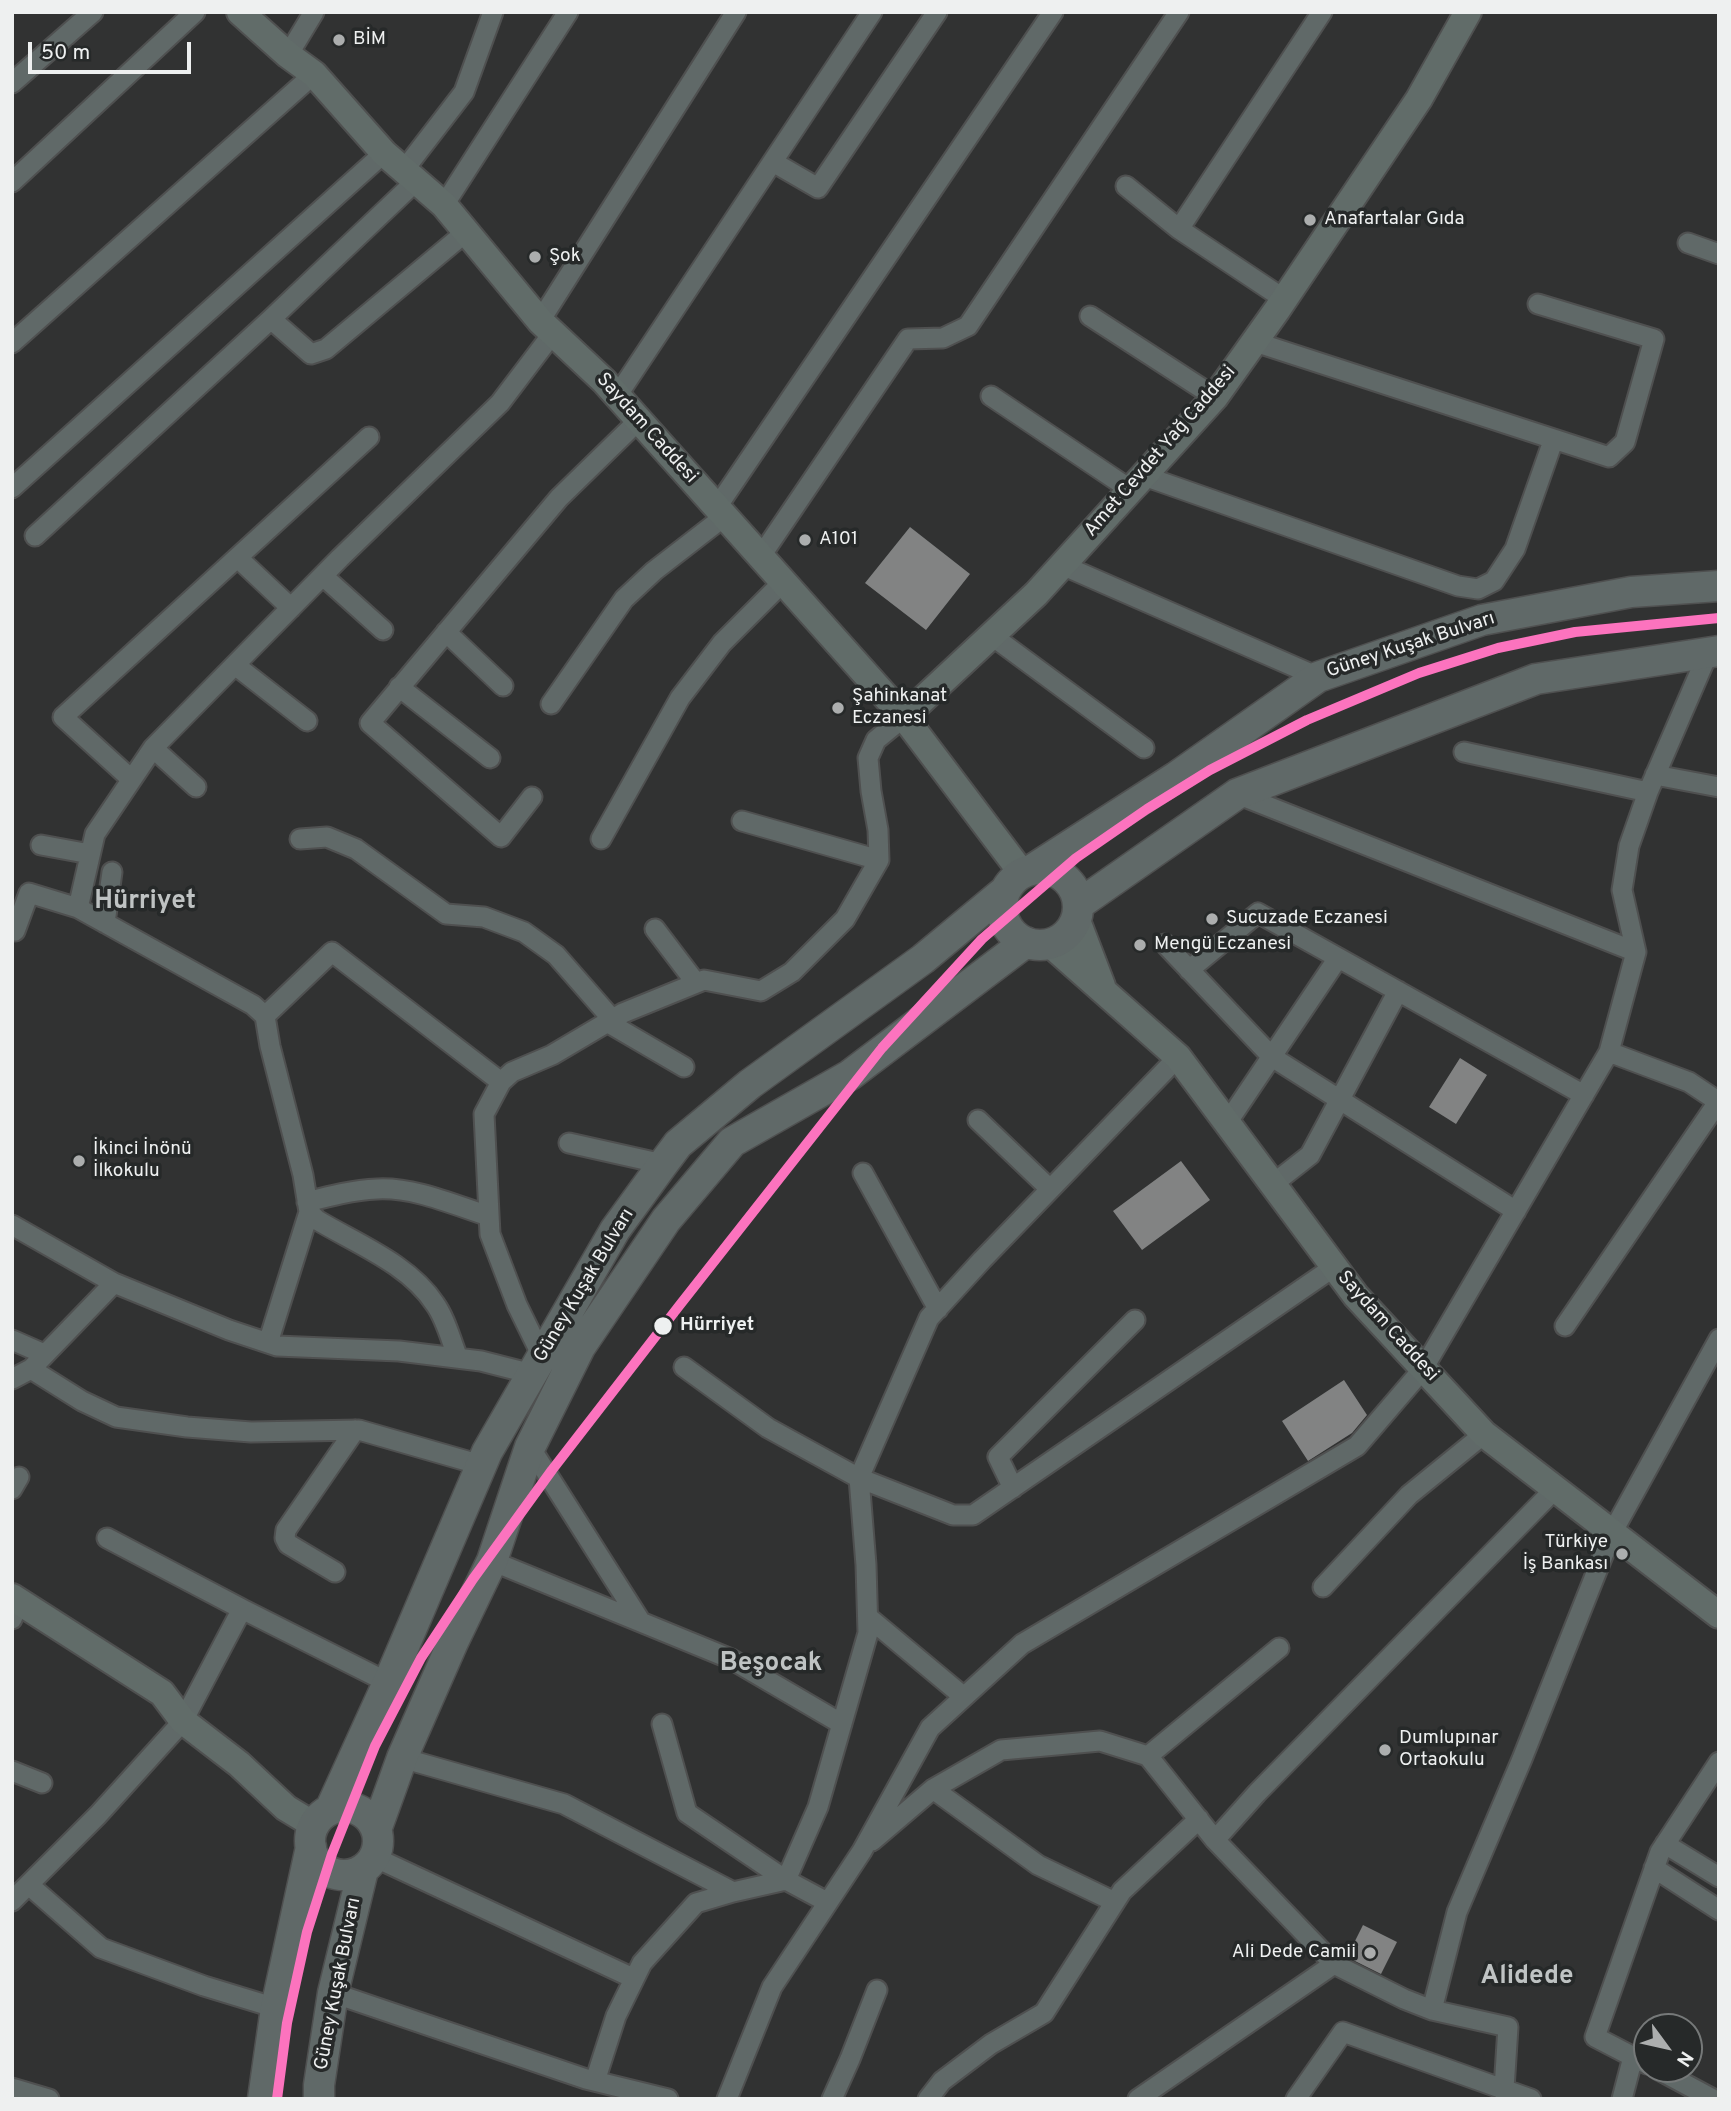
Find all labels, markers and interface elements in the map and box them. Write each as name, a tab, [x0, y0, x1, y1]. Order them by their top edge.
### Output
scale bar	[32, 28, 194, 72]
place label: BİM	[353, 29, 386, 51]
marker: BİM	[331, 32, 347, 48]
text: 50 m	[41, 40, 90, 67]
place label: Anafartalar Gıda	[1324, 209, 1464, 231]
marker: Anafartalar Gıda	[1302, 212, 1318, 228]
place label: Şok	[549, 246, 581, 268]
marker: Şok	[527, 249, 543, 265]
street label: Amet Cevdet Yağ Caddesi	[1080, 362, 1242, 542]
street label: Saydam Caddesi	[591, 369, 701, 489]
place label: A101	[819, 529, 858, 551]
marker: A101	[797, 532, 813, 548]
street label: Güney Kuşak Bulvarı	[1324, 608, 1498, 684]
place label: Şahinkanat Eczanesi	[852, 686, 947, 730]
marker: Şahinkanat Eczanesi	[830, 700, 846, 716]
district label: Hürriyet	[94, 887, 196, 919]
place label: Sucuzade Eczanesi	[1226, 908, 1388, 930]
marker: Sucuzade Eczanesi	[1204, 911, 1220, 927]
place label: Mengü Eczanesi	[1154, 934, 1291, 956]
marker: Mengü Eczanesi	[1132, 937, 1148, 953]
place label: İkinci İnönü İlkokulu	[93, 1139, 192, 1183]
marker: İkinci İnönü İlkokulu	[71, 1153, 87, 1169]
street label: Güney Kuşak Bulvarı	[530, 1205, 640, 1367]
street label: Saydam Caddesi	[1332, 1267, 1442, 1387]
marker: Hürriyet	[652, 1315, 674, 1337]
place label: Hürriyet	[680, 1315, 754, 1337]
place label: Türkiye İş Bankası	[1523, 1532, 1608, 1576]
marker: Türkiye İş Bankası	[1614, 1546, 1630, 1562]
district label: Beşocak	[720, 1649, 822, 1681]
place label: Dumlupınar Ortaokulu	[1399, 1728, 1499, 1772]
marker: Dumlupınar Ortaokulu	[1377, 1742, 1393, 1758]
street label: Güney Kuşak Bulvarı	[311, 1896, 367, 2072]
place label: Ali Dede Camii	[1232, 1942, 1356, 1964]
marker: Ali Dede Camii	[1362, 1945, 1378, 1961]
district label: Alidede	[1480, 1962, 1574, 1994]
north arrow	[1633, 2013, 1703, 2083]
text: N	[1670, 2046, 1698, 2071]

